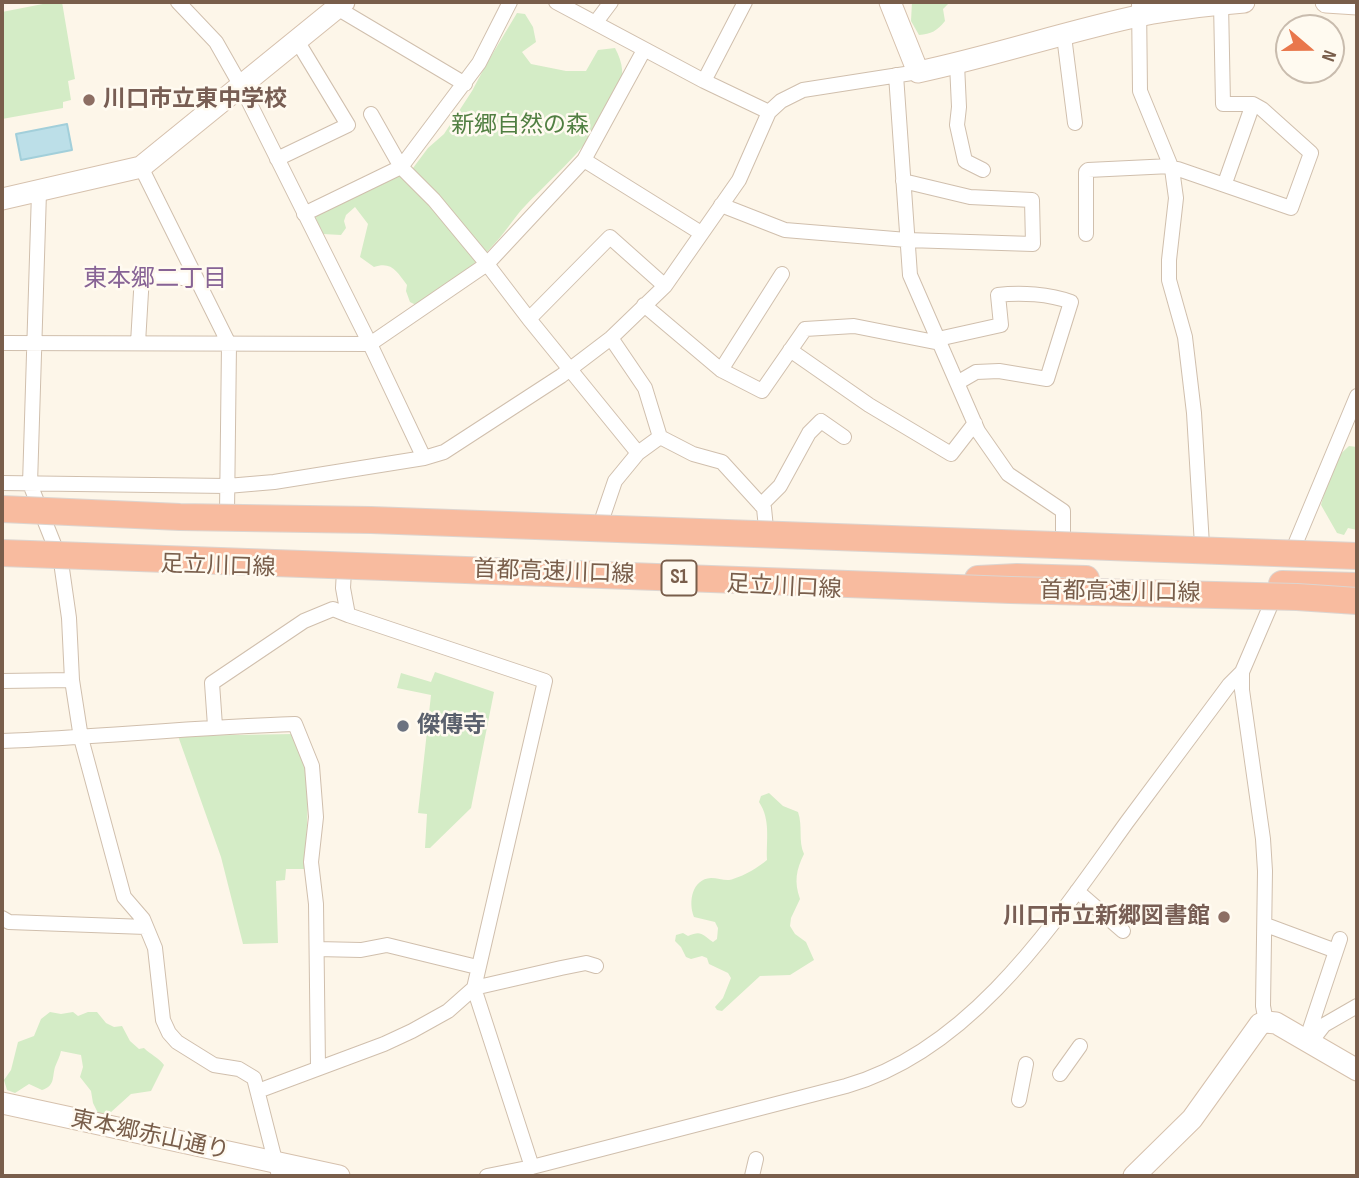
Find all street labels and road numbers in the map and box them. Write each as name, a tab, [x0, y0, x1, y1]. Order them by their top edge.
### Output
street label: 足立川口線	[160, 551, 276, 583]
street label: 首都高速川口線	[473, 556, 635, 590]
road number: S1	[662, 560, 696, 596]
street label: 足立川口線	[726, 571, 842, 605]
street label: 首都高速川口線	[1039, 578, 1201, 608]
street label: 東本郷赤山通り	[68, 1106, 232, 1166]

